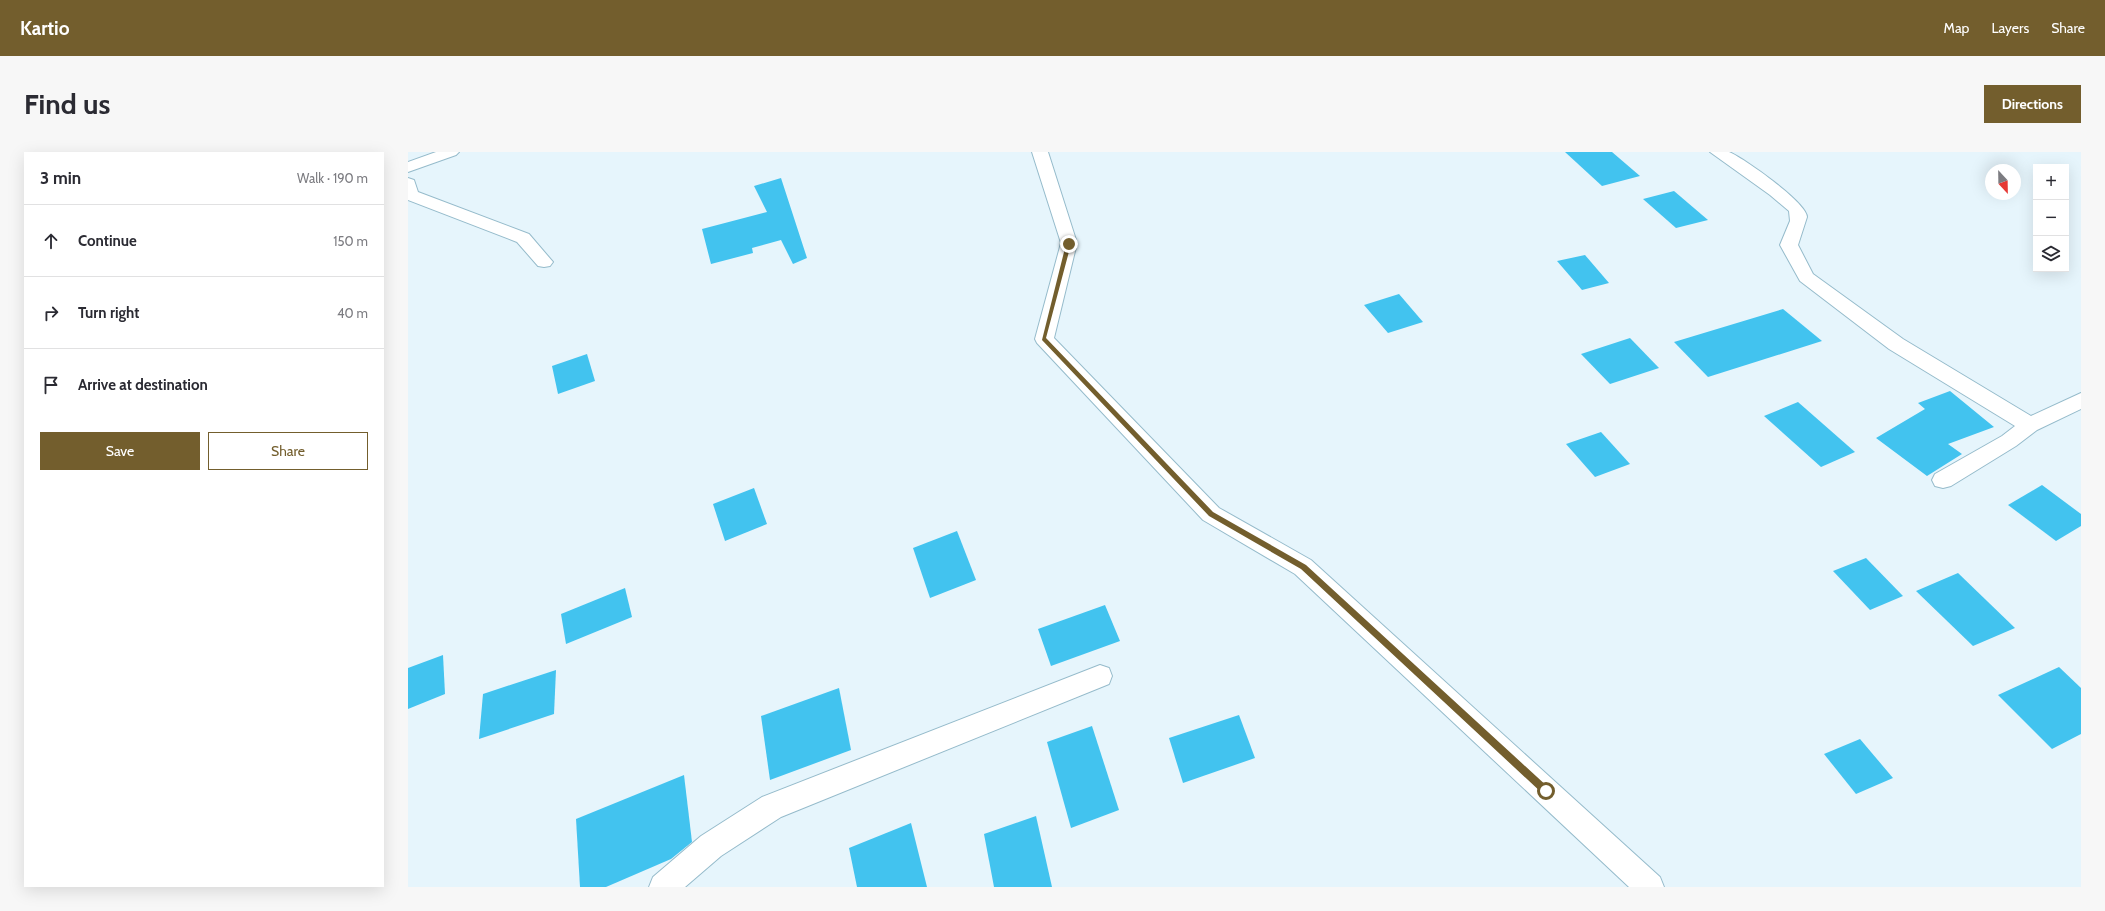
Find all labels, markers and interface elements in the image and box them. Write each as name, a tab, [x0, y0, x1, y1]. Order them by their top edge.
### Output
text: Kartio	[20, 17, 69, 40]
text: Map	[1944, 19, 1969, 37]
text: Layers	[1991, 19, 2029, 37]
text: Share	[2051, 19, 2085, 37]
button: Directions	[1984, 85, 2081, 123]
text: Find us	[24, 87, 110, 121]
north arrow	[1985, 164, 2021, 200]
map controls	[2033, 164, 2069, 272]
button: +	[2033, 164, 2069, 200]
text: 3 min	[40, 168, 81, 188]
text: Walk · 190 m	[297, 170, 368, 186]
button: −	[2033, 200, 2069, 236]
icon: ahead	[40, 230, 62, 252]
text: Continue	[78, 232, 137, 250]
text: 150 m	[333, 233, 368, 249]
route end	[1060, 235, 1078, 253]
button: layers	[2033, 236, 2069, 272]
icon: right	[40, 302, 62, 324]
text: Turn right	[78, 304, 139, 322]
text: 40 m	[337, 305, 368, 321]
icon: arrive	[40, 374, 62, 396]
text: Arrive at destination	[78, 376, 208, 394]
button: Save	[40, 432, 200, 470]
button: Share	[208, 432, 368, 470]
route start	[1537, 782, 1555, 800]

